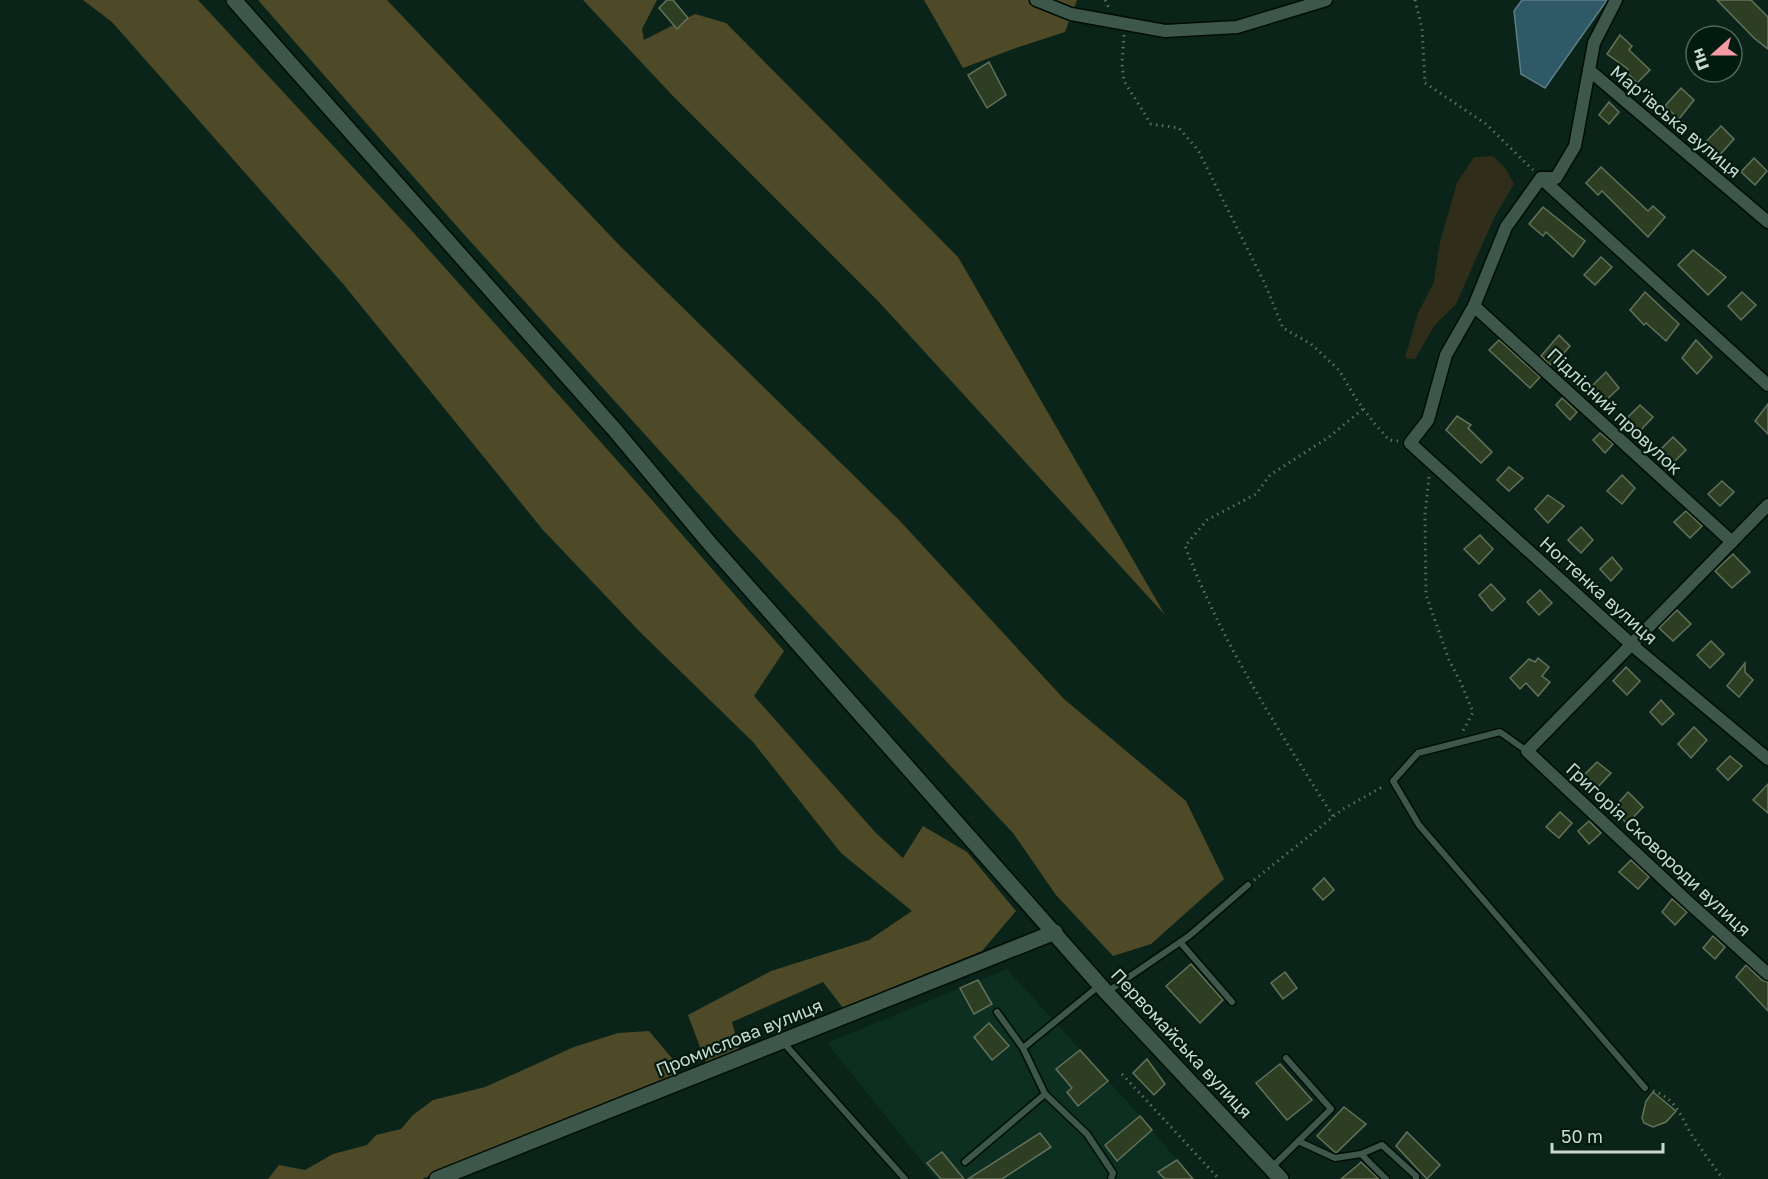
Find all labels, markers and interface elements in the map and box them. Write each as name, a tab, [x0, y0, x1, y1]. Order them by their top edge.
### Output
north arrow	[1684, 24, 1744, 84]
text: Пн	[1687, 46, 1713, 73]
street label: Мар’ївська вулиця	[1606, 60, 1746, 182]
street label: Підлісний провулок	[1543, 343, 1687, 479]
street label: Ногтенка вулиця	[1536, 531, 1662, 649]
street label: Григорія Сковороди вулиця	[1562, 758, 1756, 940]
street label: Первомайська вулиця	[1107, 964, 1257, 1122]
street label: Промислова вулиця	[652, 993, 826, 1081]
scale bar	[1552, 1116, 1663, 1154]
text: 50 m	[1561, 1125, 1603, 1147]

